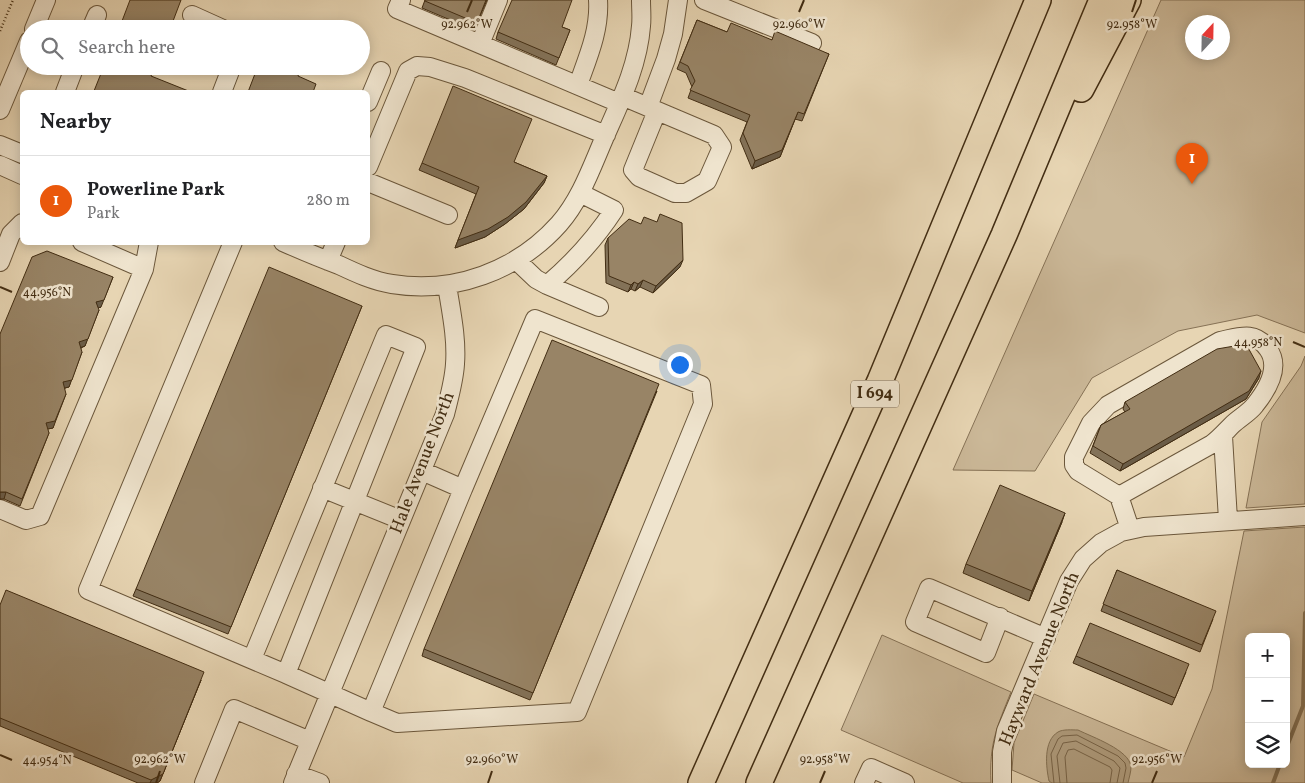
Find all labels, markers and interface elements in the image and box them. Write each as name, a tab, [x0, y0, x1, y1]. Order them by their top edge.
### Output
north arrow	[1185, 15, 1230, 60]
text: 92.962°W	[441, 17, 493, 33]
text: 92.960°W	[773, 17, 825, 33]
text: 92.958°W	[1107, 17, 1157, 33]
search box	[20, 20, 370, 75]
icon: search	[38, 34, 66, 62]
text: Search here	[78, 35, 175, 61]
text: Nearby	[40, 108, 111, 137]
pin: 1	[1176, 143, 1208, 184]
text: Powerline Park	[87, 177, 225, 203]
text: 1	[53, 190, 59, 212]
text: 280 m	[306, 190, 350, 212]
text: Park	[87, 203, 120, 225]
text: 44.956°N	[23, 285, 71, 301]
text: 44.958°N	[1234, 335, 1282, 351]
your location	[667, 352, 693, 378]
road number: I 694	[851, 380, 899, 408]
street label: Hale Avenue North	[384, 388, 462, 538]
street label: Hayward Avenue North	[994, 568, 1087, 750]
map controls	[1245, 633, 1290, 768]
button: +	[1245, 633, 1290, 678]
button: −	[1245, 678, 1290, 723]
button: layers	[1245, 723, 1290, 768]
text: 92.962°W	[134, 752, 186, 768]
text: 92.960°W	[466, 752, 518, 768]
text: 92.958°W	[800, 752, 850, 768]
text: 92.956°W	[1132, 752, 1182, 768]
text: 44.954°N	[22, 753, 72, 769]

